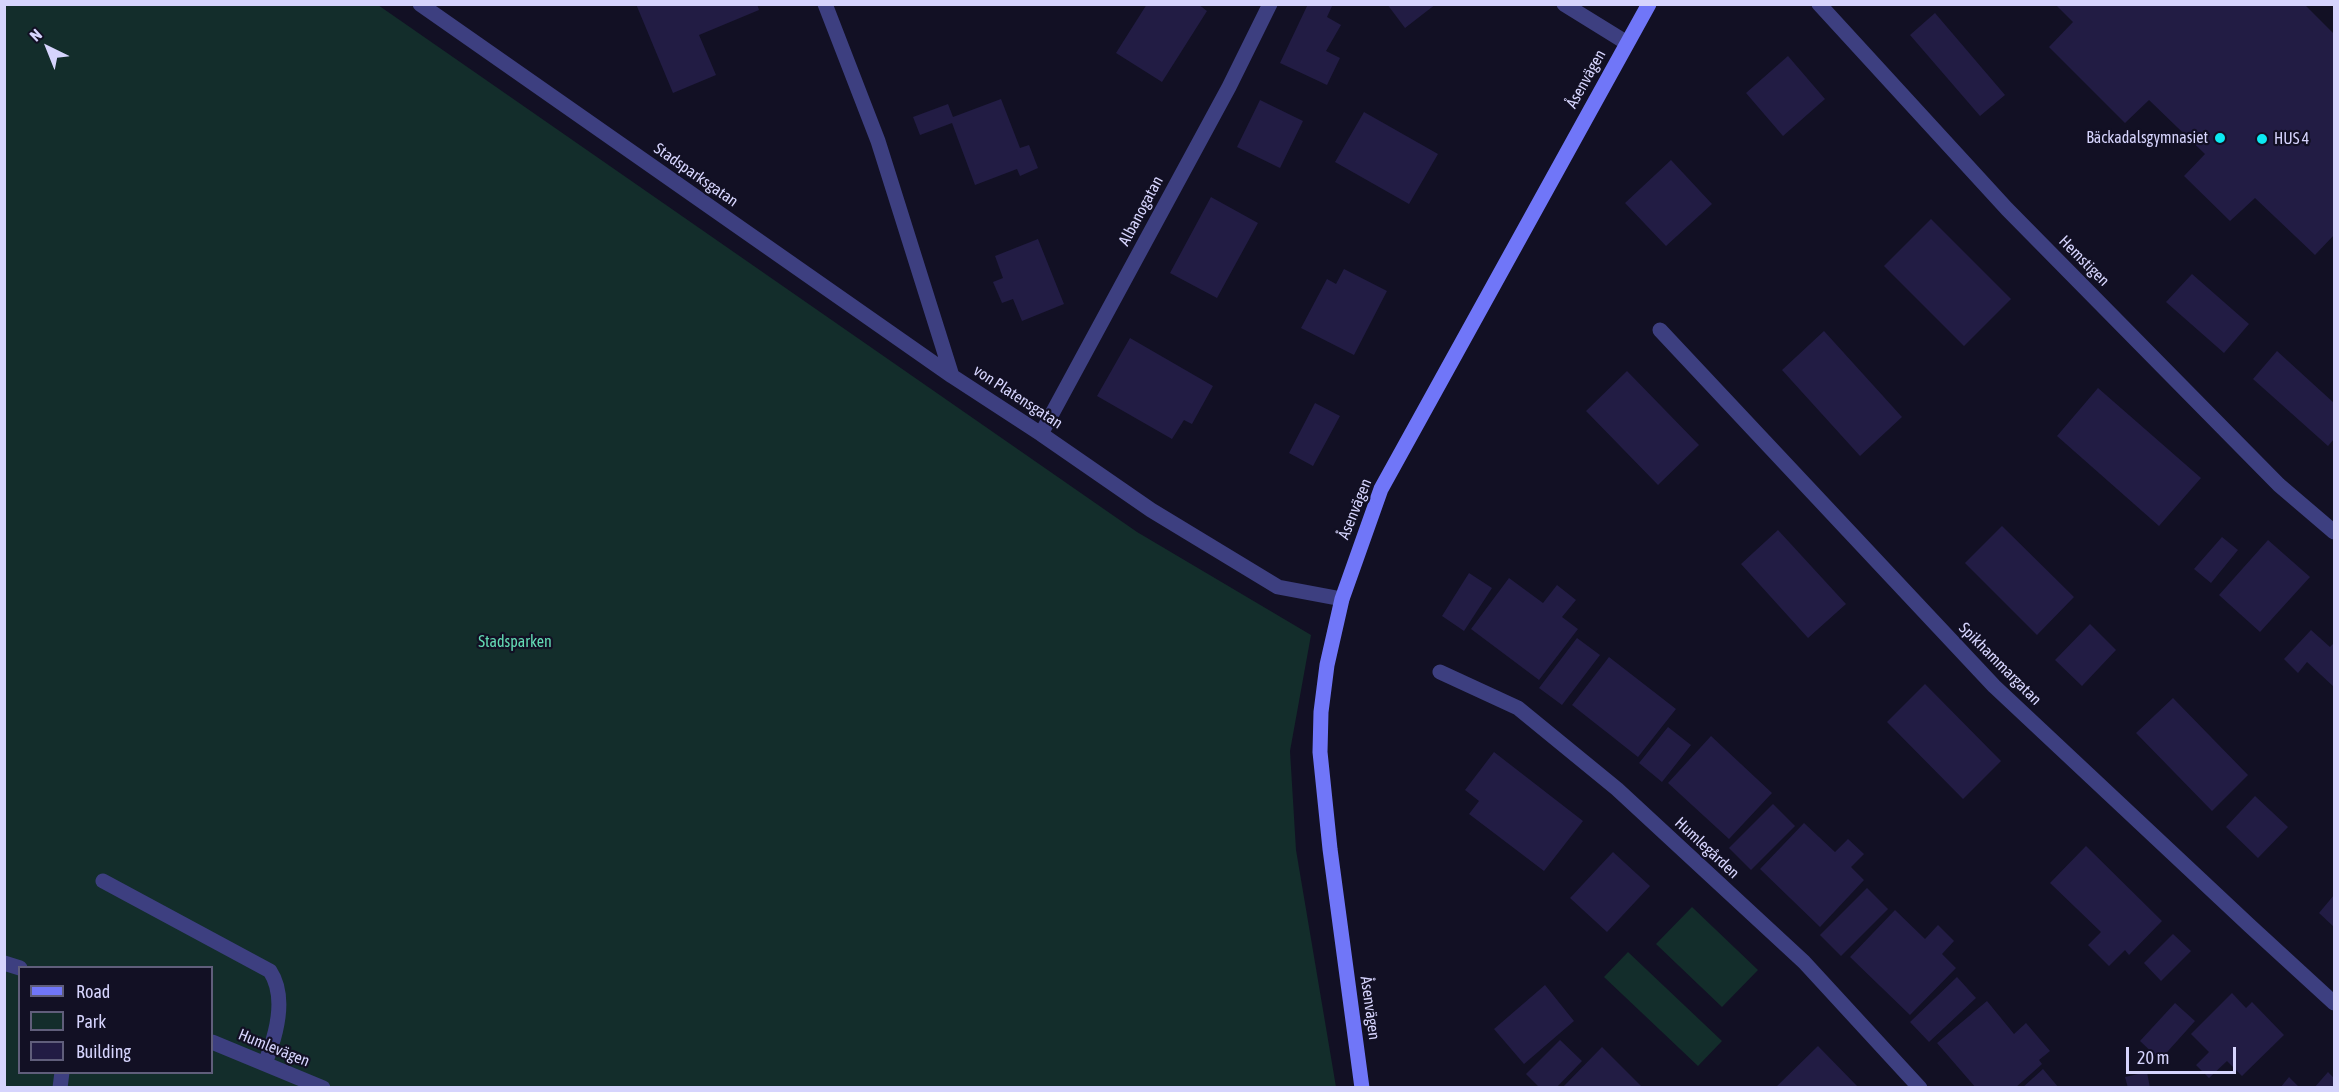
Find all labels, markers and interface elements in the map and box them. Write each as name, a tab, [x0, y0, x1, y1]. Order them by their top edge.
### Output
north arrow	[18, 18, 78, 78]
text: N	[26, 25, 45, 45]
street label: Åsenvägen	[1562, 46, 1610, 112]
place label: Bäckadalsgymnasiet	[2086, 128, 2208, 148]
place label: HUS 4	[2274, 129, 2309, 149]
marker: Bäckadalsgymnasiet	[2213, 131, 2227, 145]
marker: HUS 4	[2255, 132, 2269, 146]
street label: Stadsparksgatan	[650, 139, 742, 211]
street label: Albanogatan	[1115, 173, 1167, 249]
street label: Hemstigen	[2055, 232, 2113, 290]
street label: von Platensgatan	[970, 361, 1066, 433]
street label: Åsenvägen	[1334, 476, 1376, 542]
street label: Spikhammargatan	[1955, 619, 2045, 709]
park label: Stadsparken	[478, 632, 552, 652]
street label: Humlegården	[1671, 813, 1743, 883]
legend	[18, 966, 213, 1074]
street label: Åsenvägen	[1356, 975, 1384, 1041]
text: Road	[76, 981, 110, 1002]
text: Park	[76, 1011, 106, 1032]
street label: Humlevägen	[236, 1025, 312, 1071]
scale bar	[2129, 1035, 2238, 1073]
text: Building	[76, 1041, 131, 1062]
text: 20 m	[2137, 1047, 2169, 1068]

